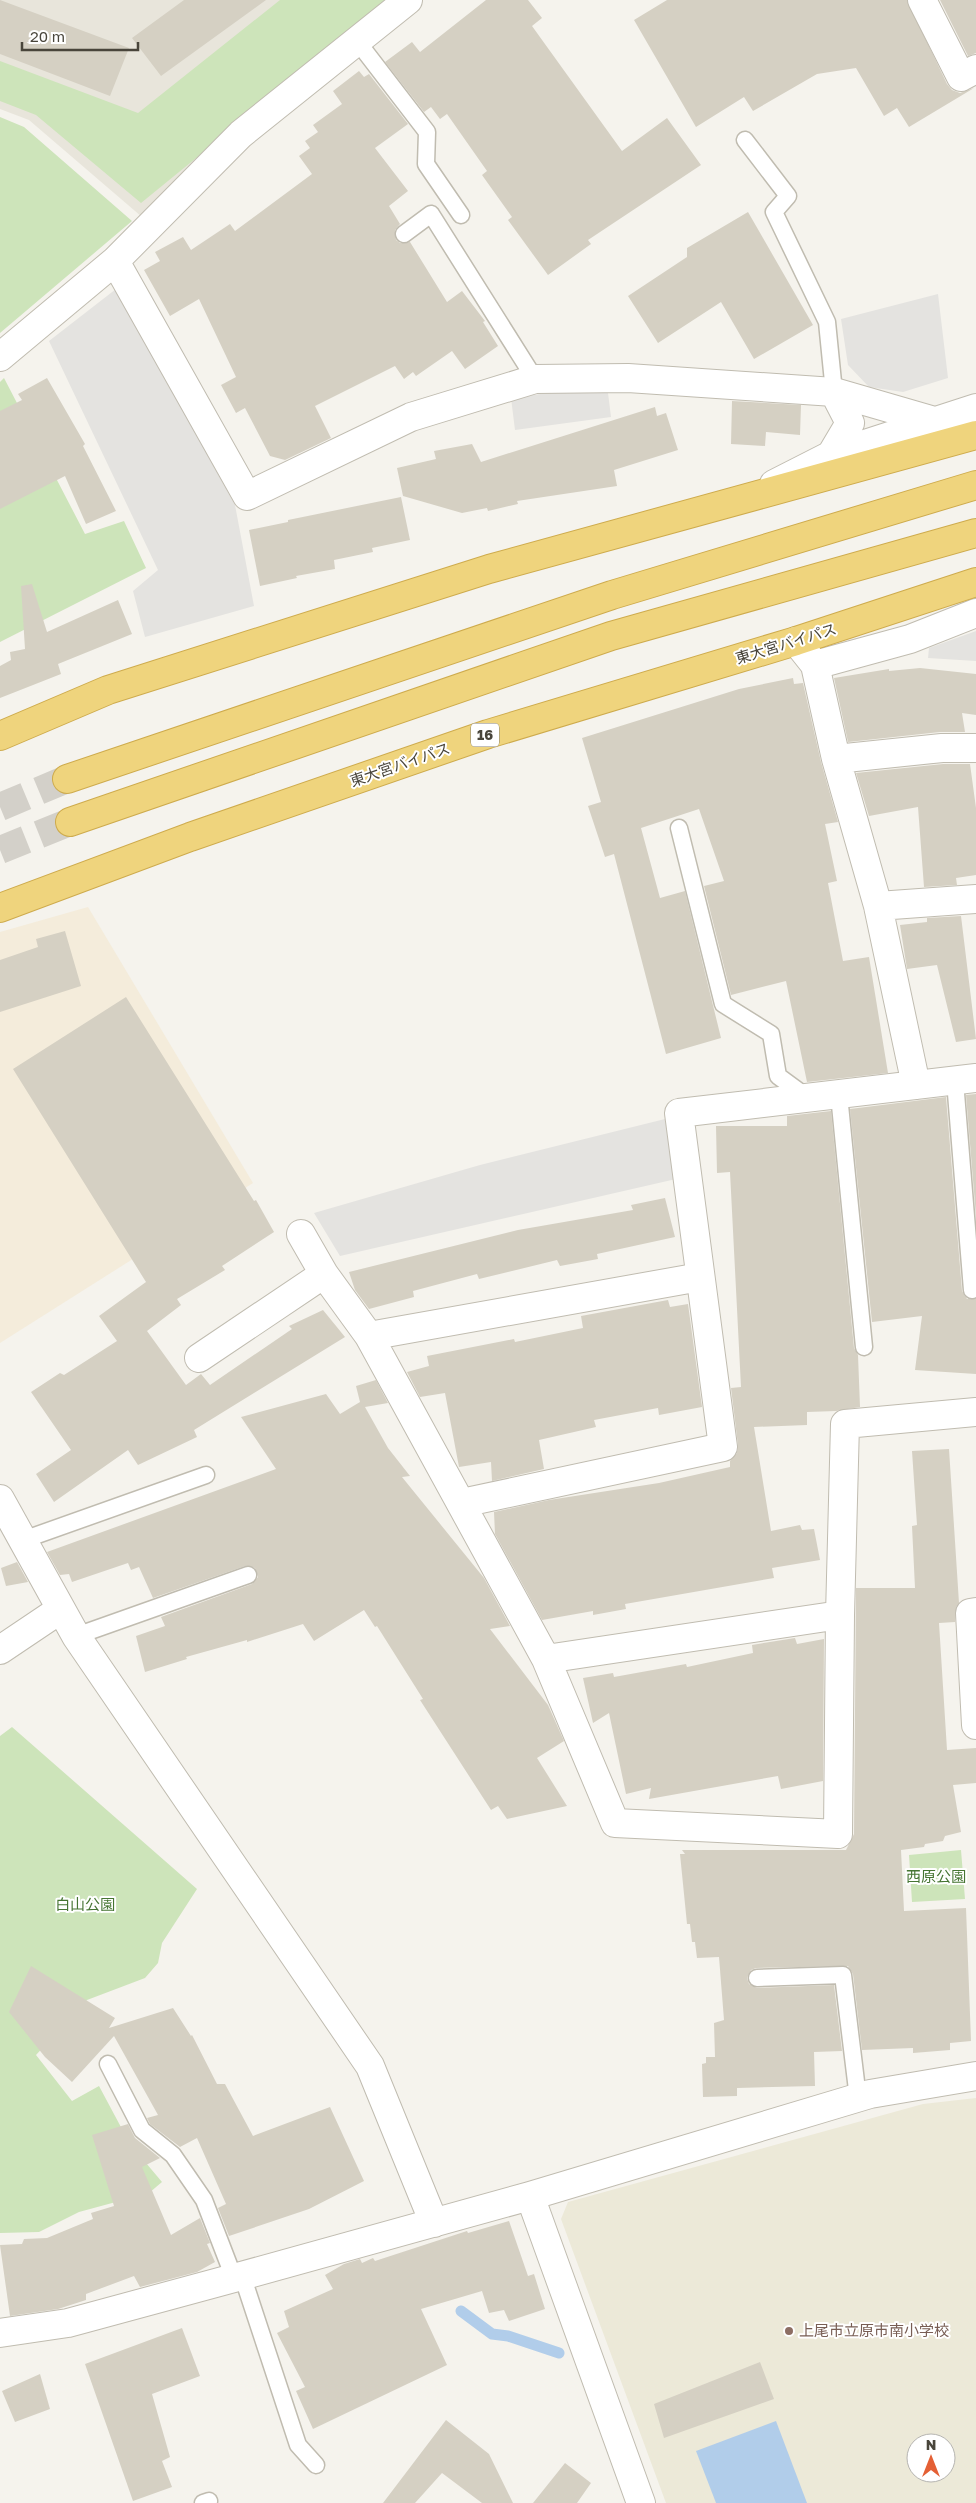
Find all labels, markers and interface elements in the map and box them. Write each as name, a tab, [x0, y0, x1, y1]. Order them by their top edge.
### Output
scale bar	[22, 20, 139, 52]
text: 20 m	[30, 27, 65, 45]
street label: 東大宮バイパス	[733, 619, 838, 667]
road number: 16	[471, 724, 499, 746]
street label: 東大宮バイパス	[347, 739, 452, 790]
park label: 西原公園	[906, 1867, 966, 1885]
park label: 白山公園	[55, 1895, 115, 1913]
place label: 上尾市立原市南小学校	[799, 2321, 949, 2339]
marker: 上尾市立原市南小学校	[783, 2325, 795, 2337]
north arrow	[906, 2433, 956, 2483]
text: N	[926, 2436, 936, 2453]

